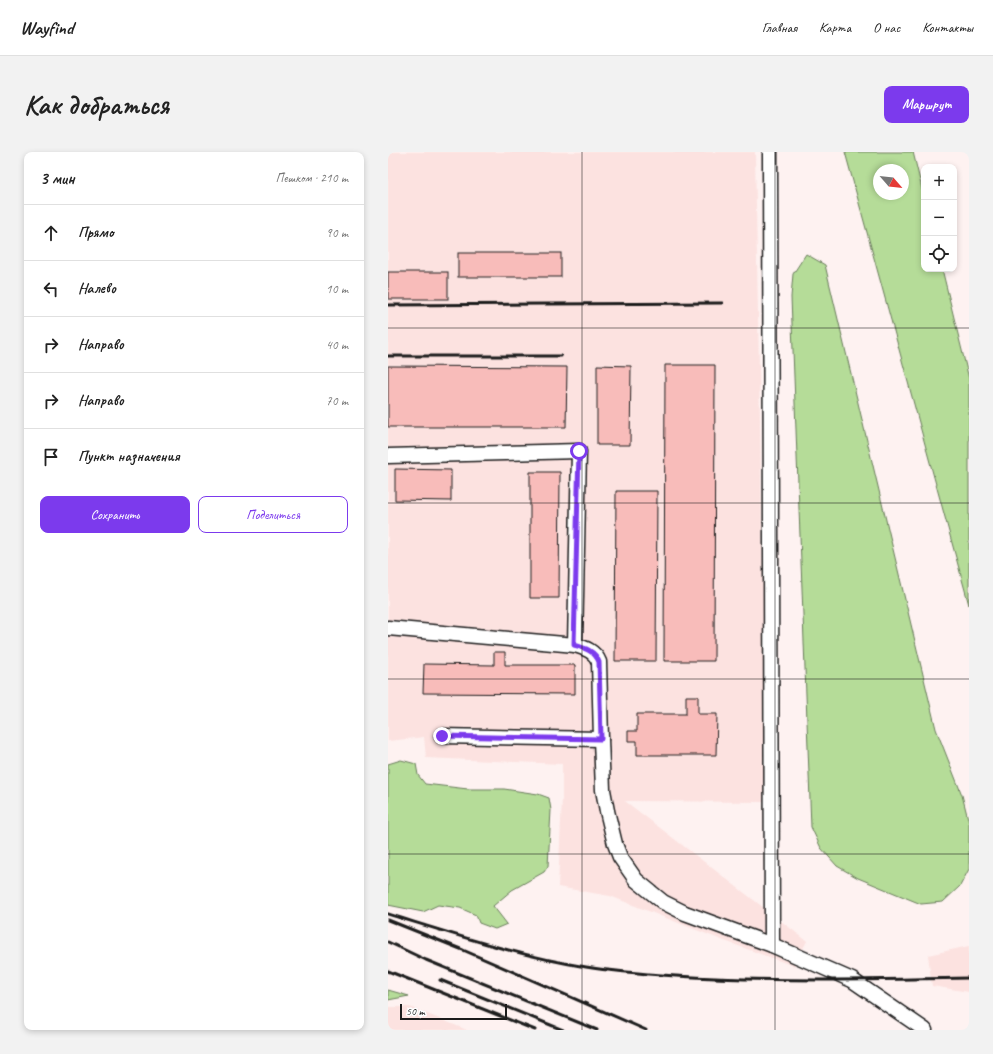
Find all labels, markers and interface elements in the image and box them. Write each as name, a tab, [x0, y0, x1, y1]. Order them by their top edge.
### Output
text: Wayfind	[20, 16, 73, 40]
text: Главная	[762, 19, 797, 36]
text: Карта	[819, 19, 851, 36]
text: О нас	[873, 19, 900, 36]
text: Контакты	[922, 19, 973, 36]
button: Маршрут	[884, 86, 969, 123]
text: Как добраться	[24, 87, 169, 122]
north arrow	[873, 164, 909, 200]
map controls	[921, 164, 957, 272]
button: +	[921, 164, 957, 200]
text: 3 мин	[40, 168, 75, 189]
text: Пешком · 210 m	[275, 170, 348, 186]
button: −	[921, 200, 957, 236]
icon: ahead	[40, 222, 62, 244]
text: Прямо	[78, 223, 114, 242]
text: 90 m	[326, 225, 348, 241]
button: locate	[921, 236, 957, 272]
icon: left	[40, 278, 62, 300]
text: Налево	[78, 279, 116, 298]
text: 10 m	[326, 281, 348, 297]
icon: right	[40, 334, 62, 356]
text: Направо	[78, 335, 124, 354]
text: 40 m	[326, 337, 348, 353]
icon: right	[40, 390, 62, 412]
text: Направо	[78, 391, 124, 410]
text: 70 m	[326, 393, 348, 409]
route start	[570, 442, 588, 460]
icon: arrive	[40, 446, 62, 468]
text: Пункт назначения	[78, 447, 180, 466]
button: Сохранить	[40, 496, 190, 533]
button: Поделиться	[198, 496, 348, 533]
route end	[433, 727, 451, 745]
scale bar	[400, 1002, 507, 1021]
text: 50 m	[406, 1004, 425, 1018]

